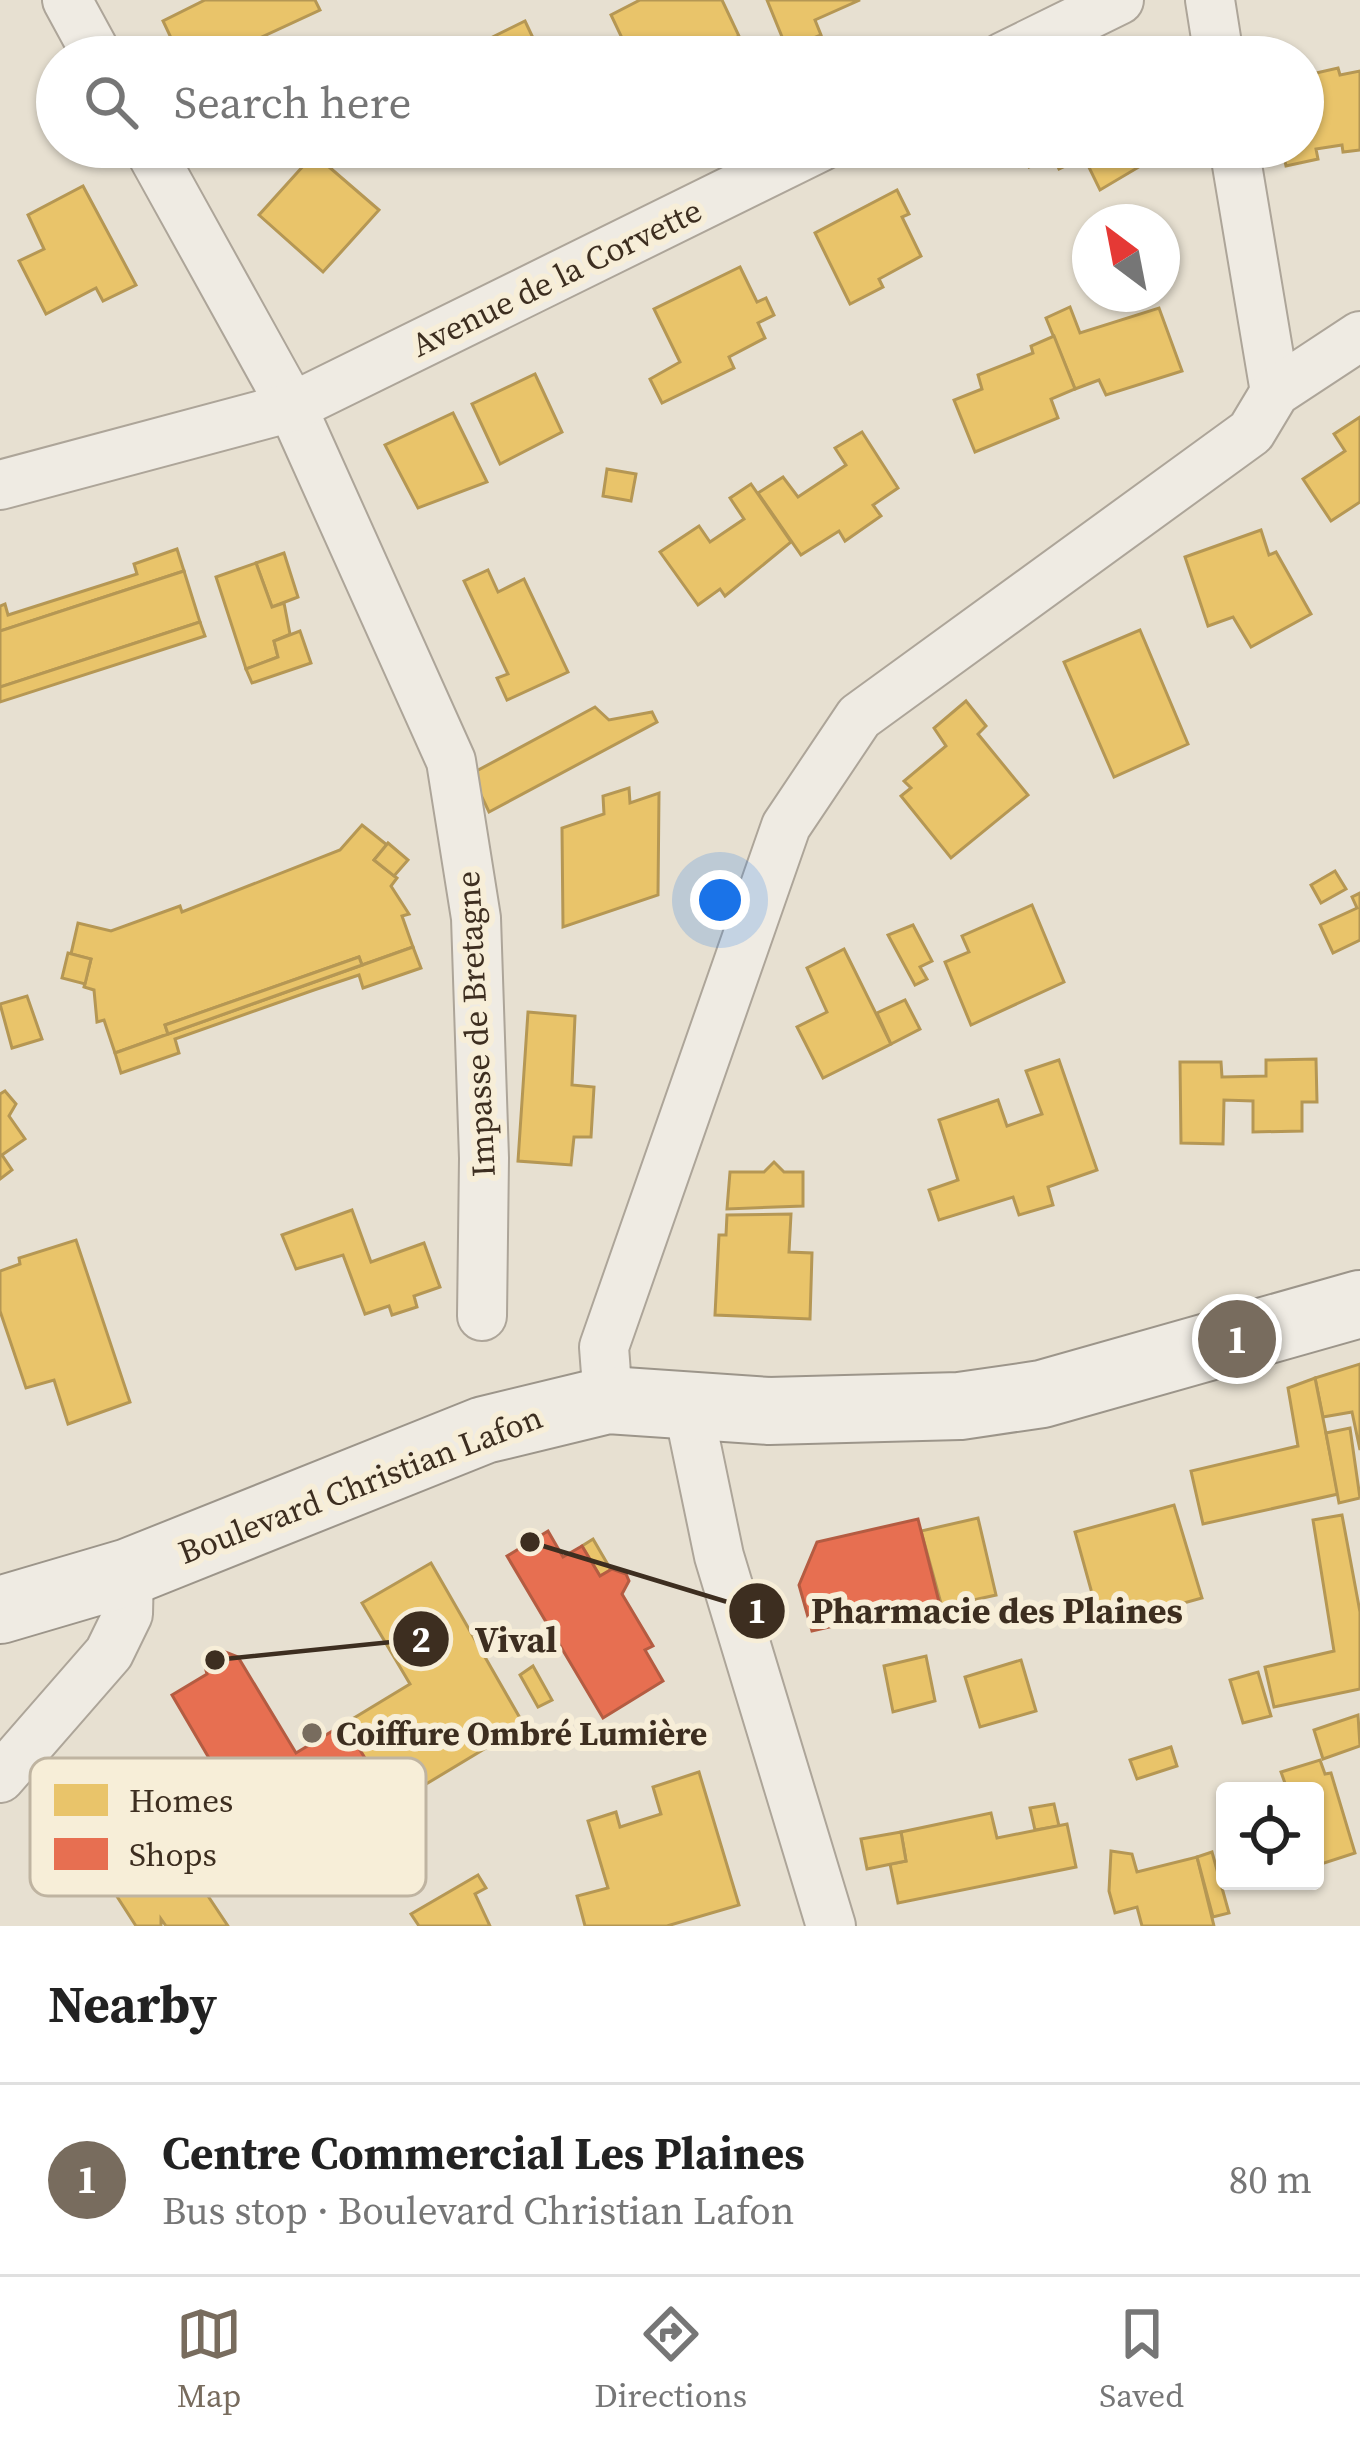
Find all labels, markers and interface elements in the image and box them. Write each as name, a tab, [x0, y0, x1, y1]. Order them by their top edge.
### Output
search box	[36, 36, 1324, 168]
icon: search	[78, 69, 144, 135]
text: Search here	[174, 71, 411, 133]
street label: Avenue de la Corvette	[403, 188, 709, 367]
north arrow	[1072, 204, 1180, 312]
street label: Impasse de Bretagne	[445, 870, 506, 1178]
your location	[690, 870, 750, 930]
pin: 1	[1198, 1294, 1276, 1384]
street label: Boulevard Christian Lafon	[172, 1394, 549, 1575]
callout: Pharmacie des Plaines	[727, 1575, 1206, 1647]
text: 1	[747, 1586, 767, 1635]
text: Pharmacie des Plaines	[811, 1586, 1183, 1635]
callout: Vival	[391, 1603, 581, 1675]
text: 2	[411, 1615, 431, 1664]
text: Vival	[475, 1615, 557, 1664]
place label: Coiffure Ombré Lumière	[336, 1711, 707, 1756]
marker: Coiffure Ombré Lumière	[299, 1720, 325, 1746]
legend	[30, 1758, 426, 1896]
text: Homes	[129, 1778, 233, 1823]
map controls	[1216, 1782, 1324, 1890]
button: locate	[1216, 1782, 1324, 1890]
text: Shops	[129, 1832, 217, 1877]
text: Nearby	[48, 1969, 217, 2039]
text: Centre Commercial Les Plaines	[162, 2122, 805, 2184]
text: 1	[76, 2153, 98, 2206]
text: 80 m	[1229, 2153, 1312, 2206]
text: Bus stop · Boulevard Christian Lafon	[162, 2184, 794, 2237]
tab: Map	[176, 2301, 242, 2418]
tab: Directions	[594, 2301, 747, 2418]
tab: Saved	[1099, 2301, 1184, 2418]

